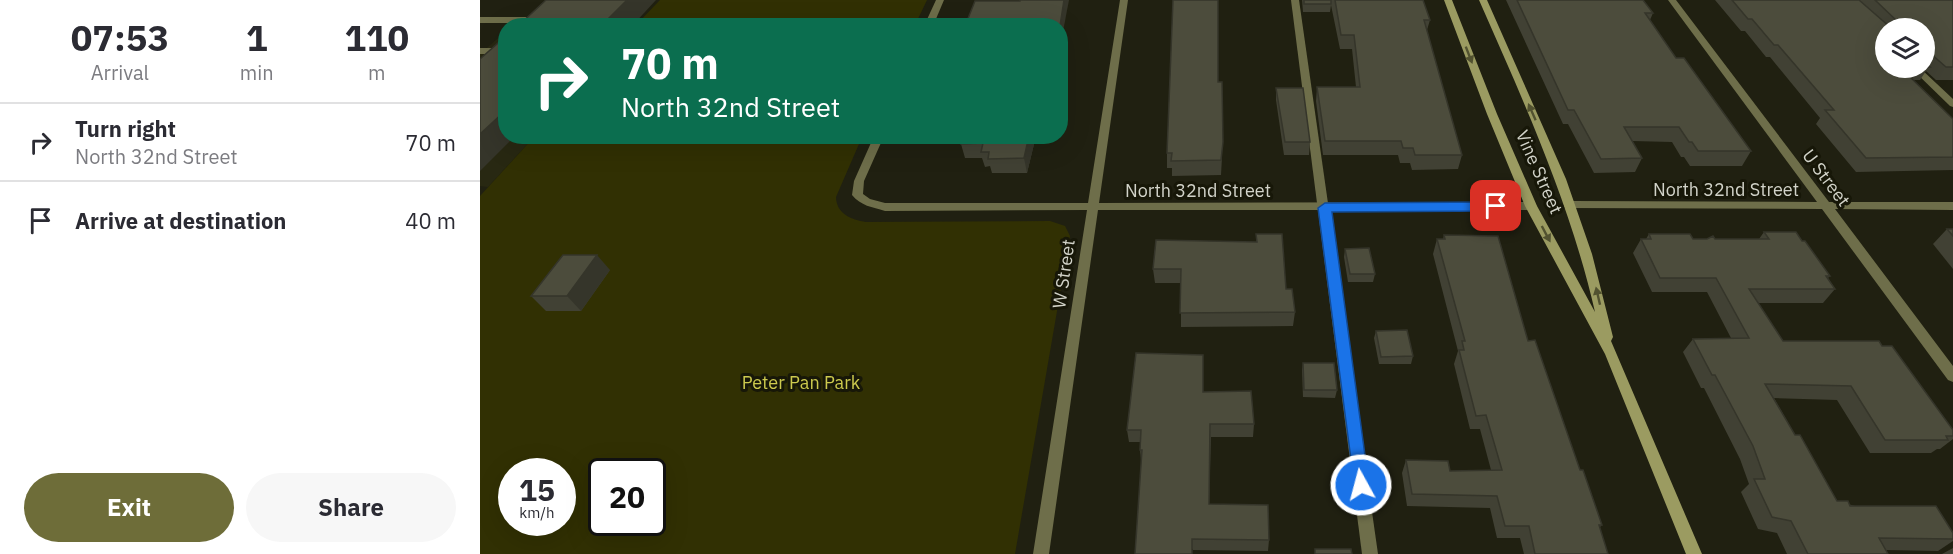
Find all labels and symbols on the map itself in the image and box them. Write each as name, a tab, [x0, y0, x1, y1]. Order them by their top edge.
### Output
one-way arrow	[1464, 46, 1474, 64]
one-way arrow	[1528, 104, 1537, 121]
street label: Vine Street	[1511, 126, 1568, 217]
street label: U Street	[1797, 144, 1855, 211]
street label: North 32nd Street	[1653, 178, 1799, 201]
street label: North 32nd Street	[1125, 179, 1271, 202]
pin	[1470, 180, 1521, 231]
one-way arrow	[1541, 225, 1551, 242]
street label: W Street	[1047, 238, 1080, 310]
one-way arrow	[1592, 287, 1602, 305]
park label: Peter Pan Park	[742, 371, 861, 394]
position arrow	[1329, 453, 1393, 517]
speed limit sign: 20	[588, 458, 666, 536]

